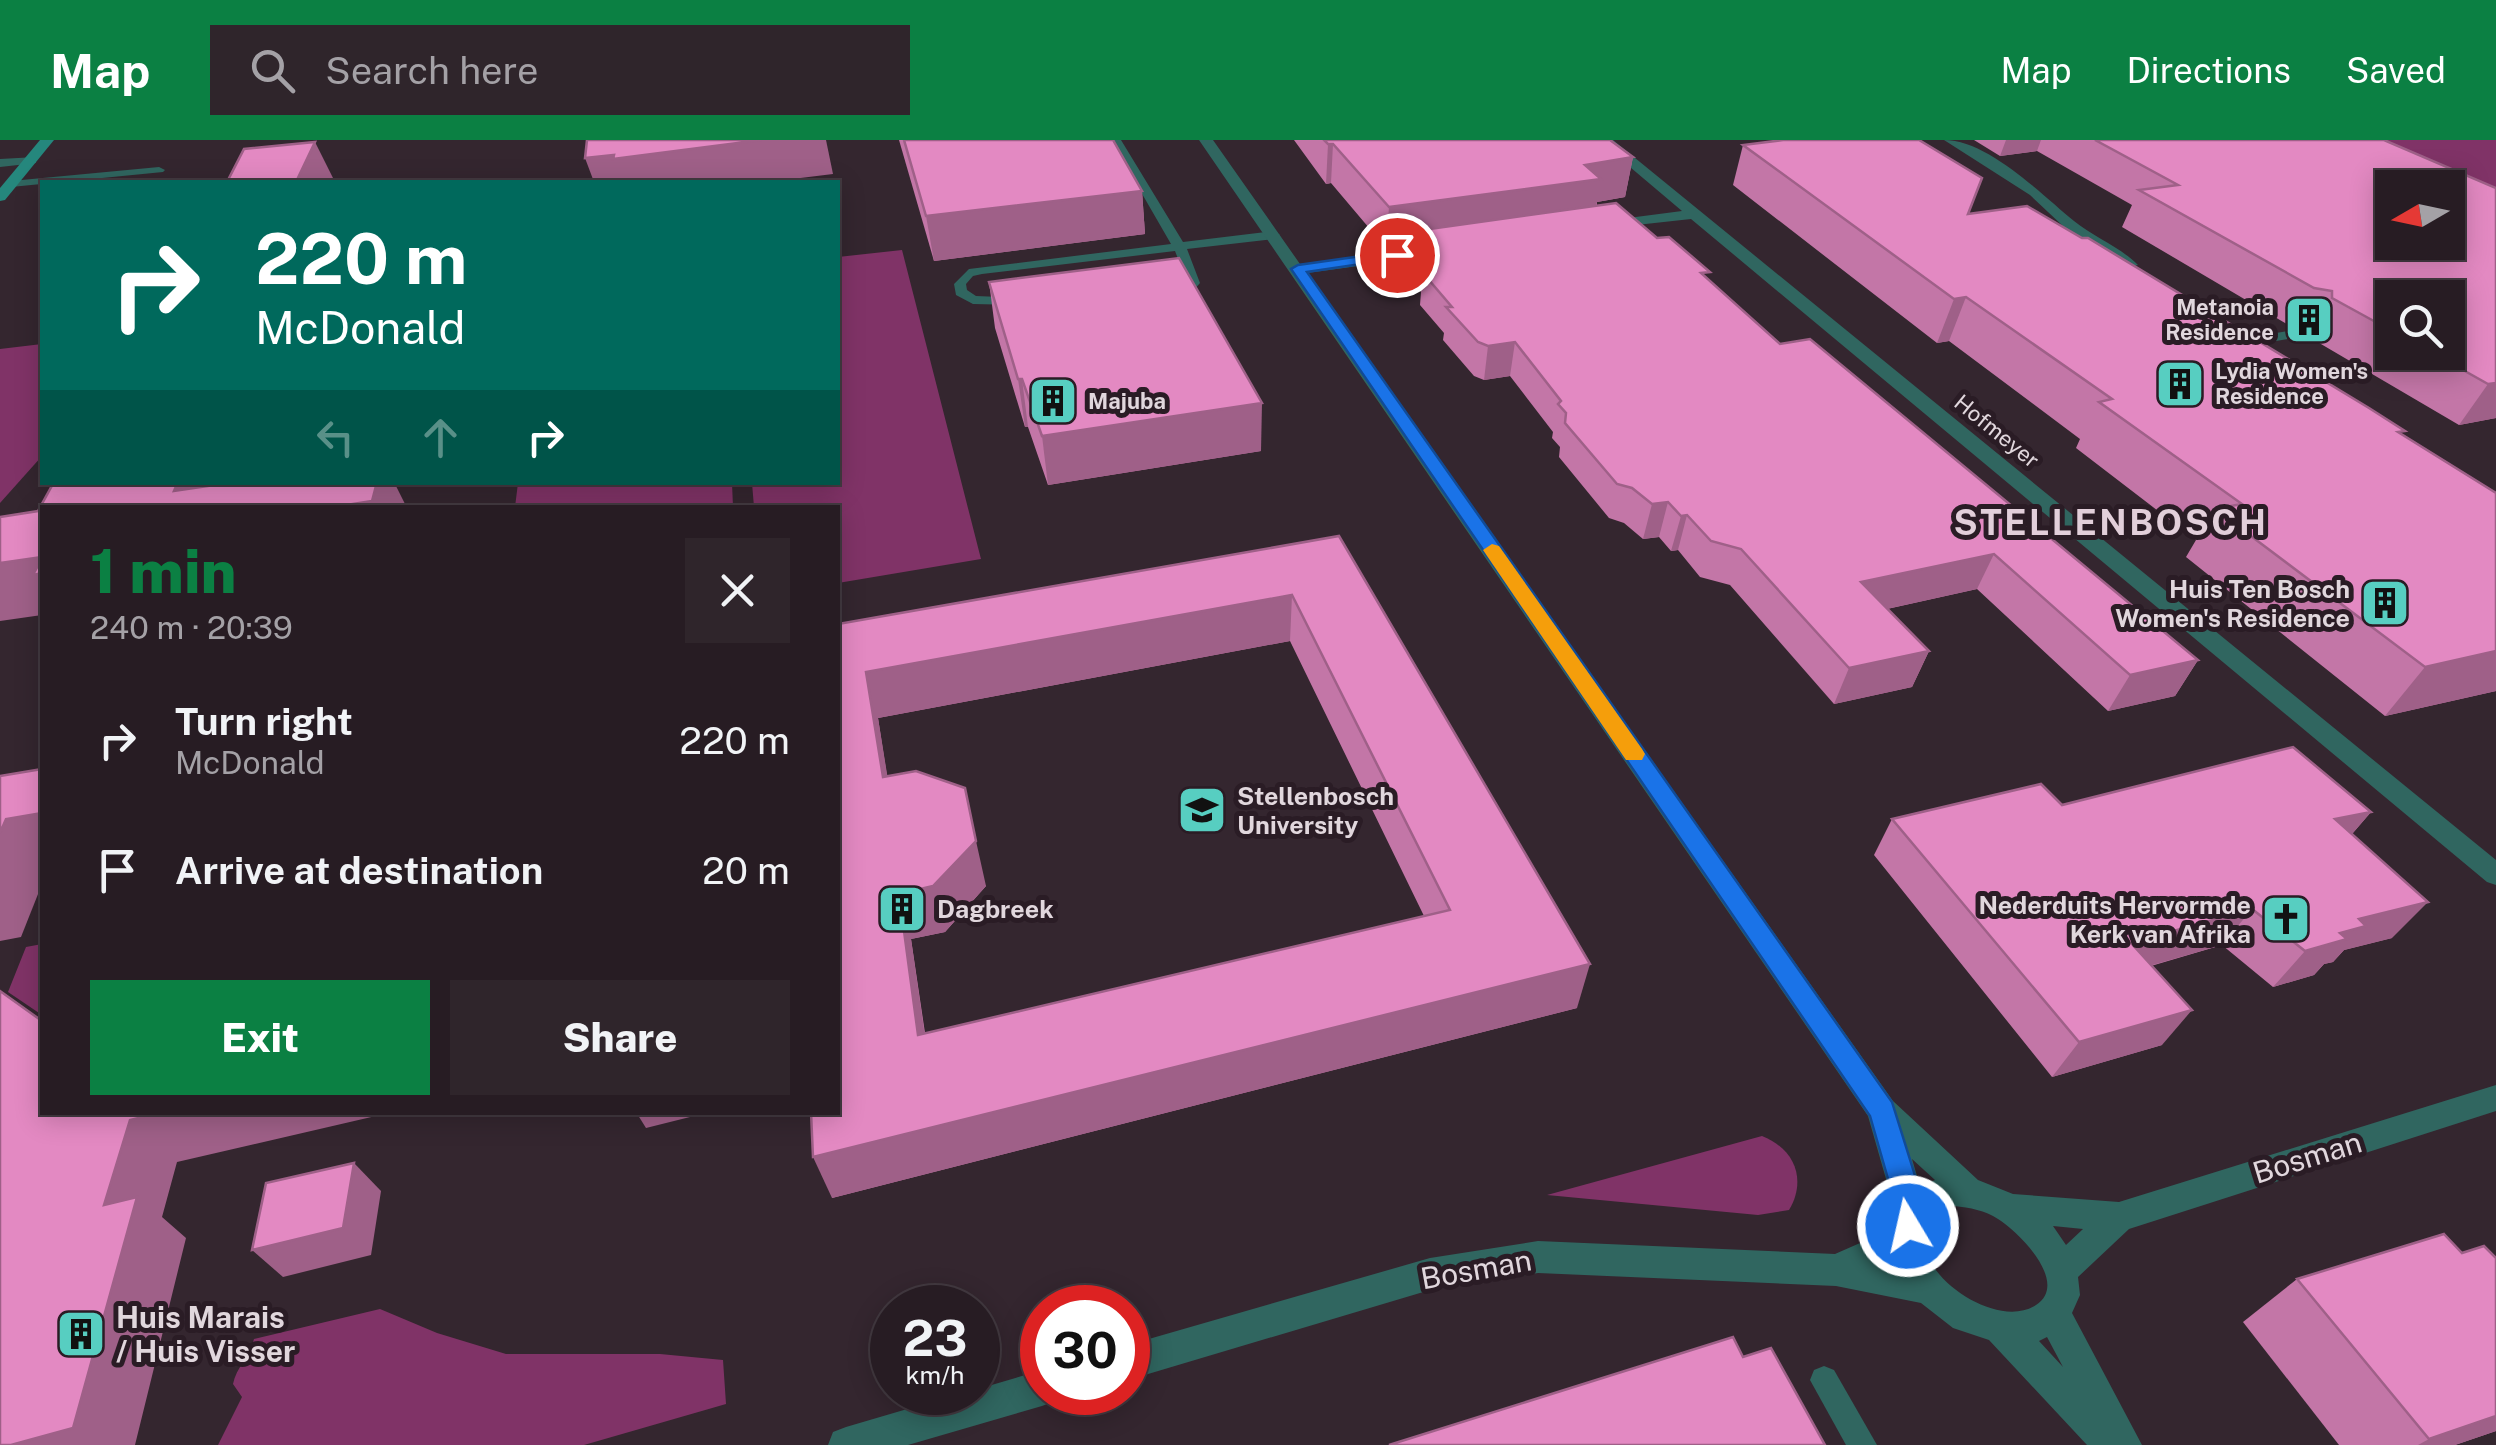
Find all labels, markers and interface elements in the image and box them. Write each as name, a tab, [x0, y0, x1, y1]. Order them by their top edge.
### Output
search box	[210, 25, 910, 115]
text: Map	[50, 42, 150, 99]
icon: search	[245, 43, 300, 98]
text: Search here	[325, 48, 539, 93]
text: Map	[2000, 50, 2071, 91]
text: Directions	[2126, 50, 2291, 91]
text: Saved	[2346, 50, 2446, 91]
north arrow	[2375, 170, 2465, 260]
map controls	[2375, 170, 2465, 370]
pin	[1355, 213, 1440, 298]
text: 220 m	[255, 217, 468, 300]
icon: right	[90, 220, 220, 350]
icon: arrive	[1370, 228, 1425, 283]
button: search	[2375, 280, 2465, 370]
place label: Metanoia Residence	[2165, 294, 2274, 345]
building icon: Metanoia Residence	[2283, 294, 2335, 346]
text: McDonald	[255, 301, 465, 354]
building icon: Lydia Women's Residence	[2154, 358, 2206, 410]
place label: Lydia Women's Residence	[2215, 358, 2368, 409]
building icon: Majuba	[1027, 375, 1079, 427]
place label: Majuba	[1088, 388, 1166, 414]
street label: Hofmeyer	[1949, 389, 2045, 473]
icon: left	[308, 410, 363, 465]
icon: ahead	[413, 410, 468, 465]
icon: right	[518, 410, 573, 465]
district label: STELLENBOSCH	[1954, 502, 2268, 543]
text: 1 min	[90, 536, 237, 607]
button: close	[685, 538, 790, 643]
place label: Huis Ten Bosch Women's Residence	[2115, 574, 2350, 633]
building icon: Huis Ten Bosch Women's Residence	[2359, 577, 2411, 629]
text: 240 m · 20:39	[90, 609, 293, 646]
text: Turn right	[175, 699, 353, 744]
icon: right	[90, 713, 145, 768]
text: 220 m	[679, 718, 790, 763]
text: McDonald	[175, 744, 325, 781]
place label: Stellenbosch University	[1237, 781, 1394, 840]
school or university icon: Stellenbosch University	[1176, 784, 1228, 836]
icon: arrive	[90, 843, 145, 898]
text: Arrive at destination	[175, 848, 543, 893]
text: 20 m	[702, 848, 790, 893]
building icon: Dagbreek	[876, 883, 928, 935]
place label: Nederduits Hervormde Kerk van Afrika	[1978, 890, 2251, 949]
church icon: Nederduits Hervormde Kerk van Afrika	[2260, 893, 2312, 945]
place label: Dagbreek	[937, 894, 1054, 924]
button: Exit	[90, 980, 430, 1095]
button: Share	[450, 980, 790, 1095]
street label: Bosman	[2248, 1123, 2366, 1191]
position arrow	[1856, 1174, 1960, 1278]
street label: Bosman	[1418, 1242, 1534, 1296]
speed limit sign: 30	[1020, 1285, 1150, 1415]
place label: Huis Marais / Huis Visser	[116, 1299, 295, 1369]
building icon: Huis Marais / Huis Visser	[55, 1308, 107, 1360]
text: 23	[902, 1308, 968, 1367]
text: km/h	[906, 1360, 964, 1390]

